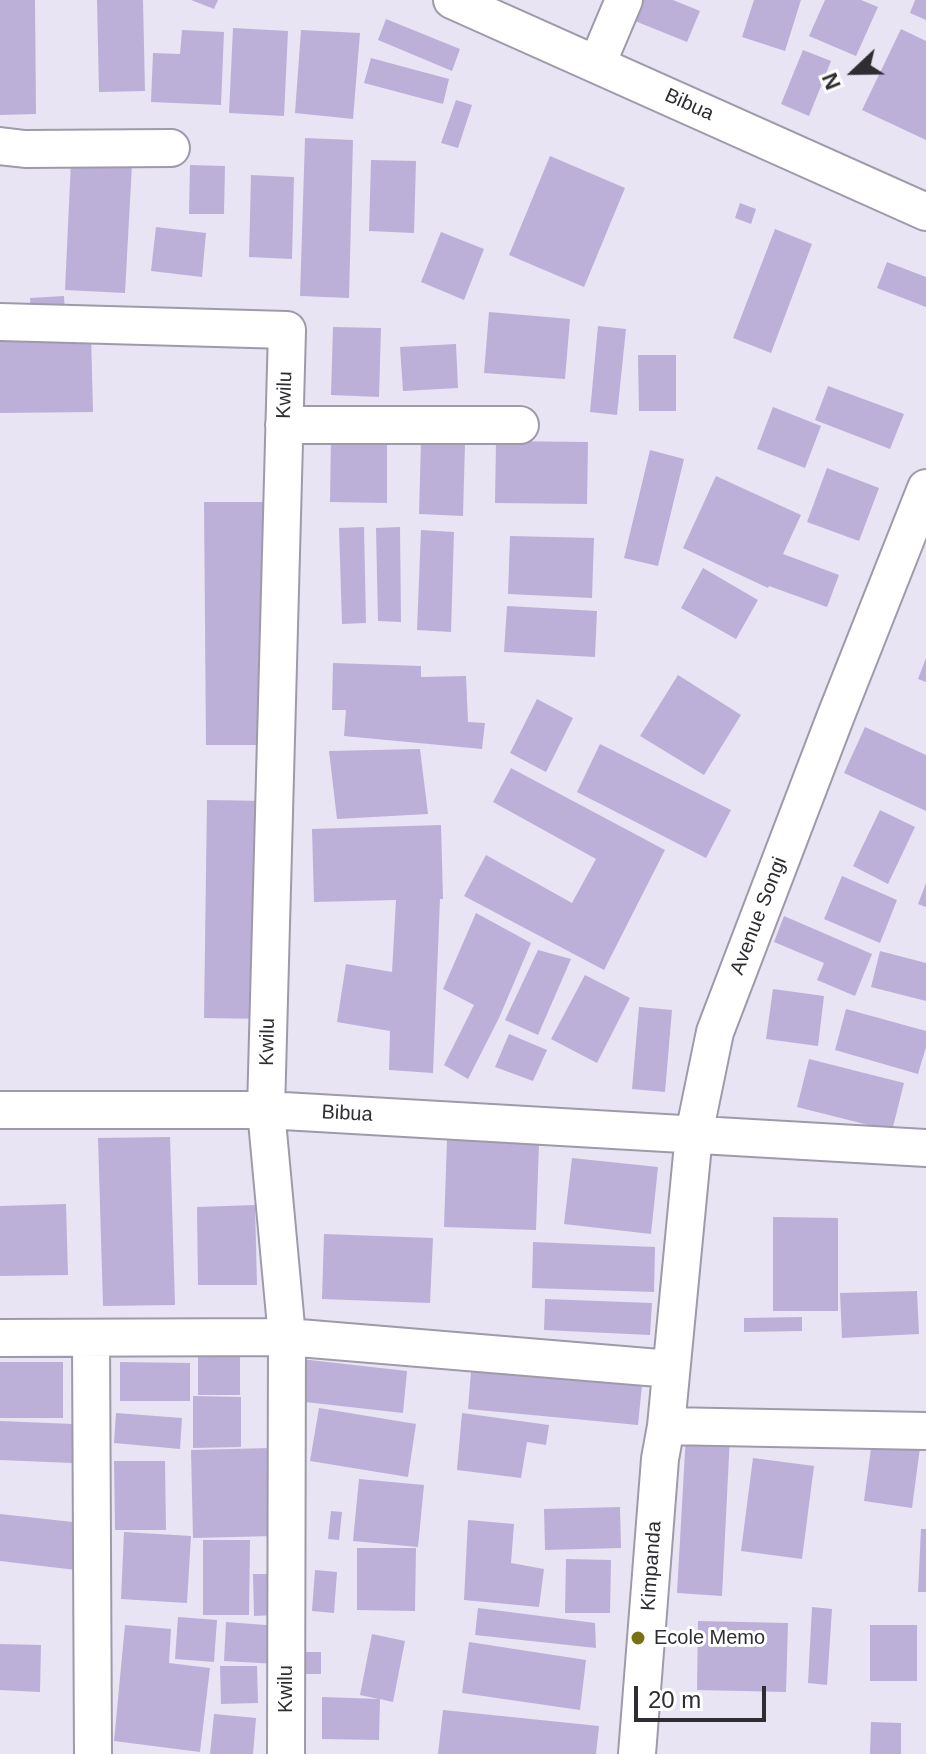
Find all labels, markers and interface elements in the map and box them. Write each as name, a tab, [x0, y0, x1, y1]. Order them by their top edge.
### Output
north arrow	[814, 32, 894, 112]
text: N	[817, 69, 846, 93]
street label: Bibua	[661, 84, 717, 126]
street label: Kwilu	[272, 371, 298, 419]
street label: Avenue Songi	[726, 854, 792, 978]
street label: Kwilu	[256, 1018, 280, 1066]
street label: Bibua	[321, 1101, 373, 1127]
street label: Kimpanda	[637, 1520, 667, 1612]
place label: Ecole Memo	[654, 1626, 765, 1650]
marker: Ecole Memo	[629, 1629, 647, 1647]
street label: Kwilu	[274, 1665, 298, 1713]
scale bar	[638, 1670, 770, 1720]
text: 20 m	[648, 1686, 701, 1713]

